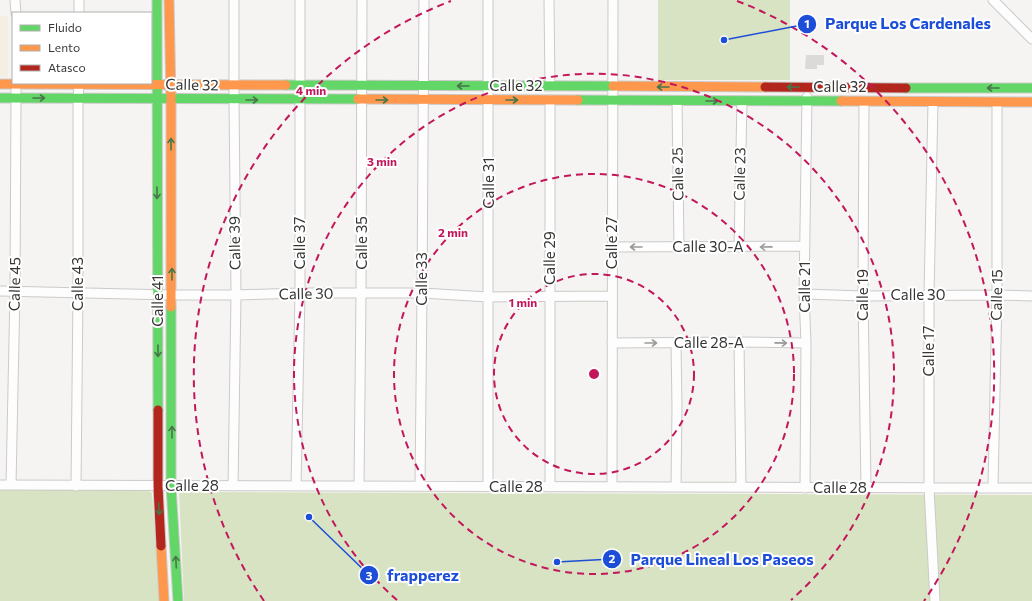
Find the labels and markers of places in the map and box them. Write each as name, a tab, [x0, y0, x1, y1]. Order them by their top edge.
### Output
callout: Parque Los Cardenales	[797, 10, 999, 38]
centre of rings	[587, 367, 601, 381]
callout: Parque Lineal Los Paseos	[602, 545, 822, 573]
callout: frapperez	[359, 561, 467, 589]

